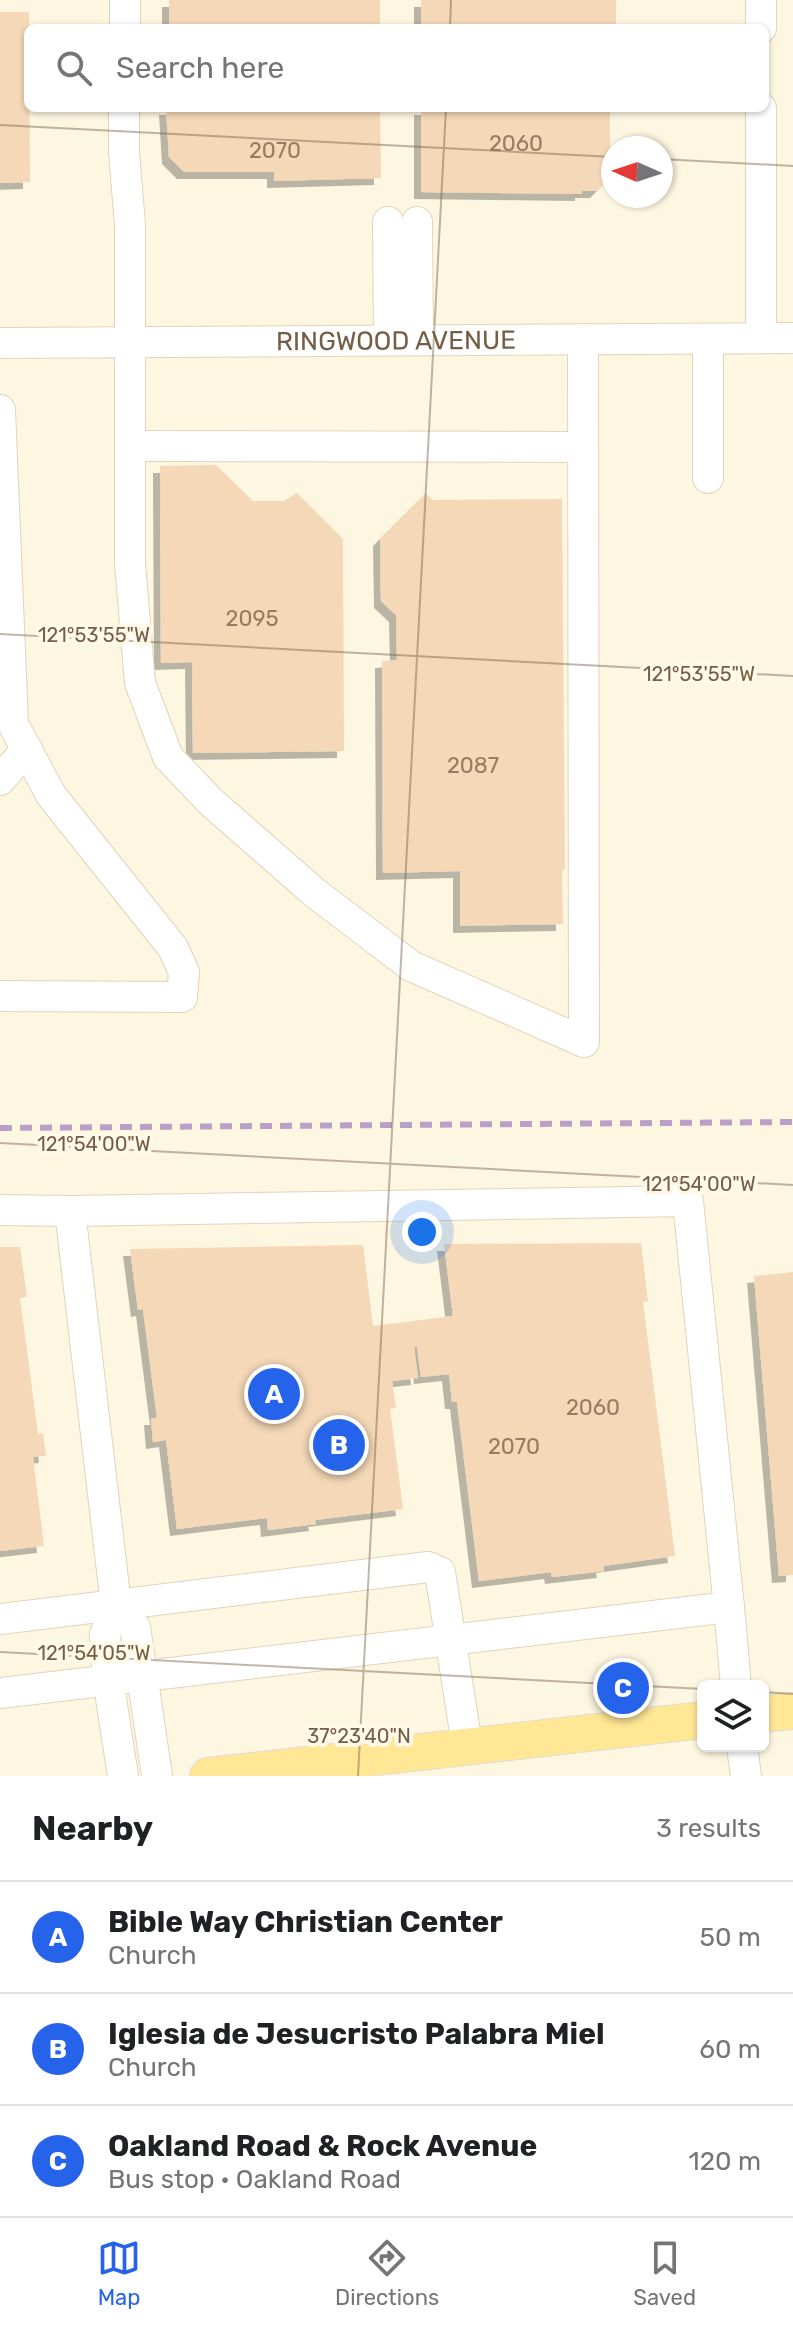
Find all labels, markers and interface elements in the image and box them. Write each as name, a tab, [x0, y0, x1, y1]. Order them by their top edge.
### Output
search box	[24, 24, 769, 112]
icon: search	[52, 46, 96, 90]
text: Search here	[116, 50, 284, 86]
house number: 2060	[489, 130, 543, 157]
north arrow	[601, 136, 673, 208]
house number: 2070	[249, 137, 301, 164]
street label: RINGWOOD AVENUE	[276, 325, 516, 357]
house number: 2095	[226, 605, 279, 632]
text: 121°53'55"W	[38, 623, 150, 647]
text: 121°53'55"W	[643, 662, 755, 686]
house number: 2087	[447, 752, 499, 779]
text: 121°54'00"W	[37, 1132, 151, 1156]
text: 121°54'00"W	[642, 1172, 756, 1196]
your location	[402, 1212, 442, 1252]
pin: A	[248, 1364, 300, 1424]
house number: 2060	[566, 1394, 620, 1421]
pin: B	[313, 1415, 365, 1475]
house number: 2070	[488, 1433, 540, 1460]
text: 121°54'05"W	[38, 1641, 150, 1665]
pin: C	[597, 1658, 649, 1718]
map controls	[697, 1680, 769, 1752]
button: layers	[697, 1680, 769, 1752]
text: 37°23'40"N	[307, 1724, 411, 1748]
text: Nearby	[32, 1808, 153, 1849]
text: 3 results	[656, 1813, 761, 1844]
text: Bible Way Christian Center	[108, 1904, 503, 1940]
text: A	[49, 1922, 67, 1953]
text: 50 m	[700, 1922, 761, 1953]
text: Church	[108, 1940, 197, 1971]
text: Iglesia de Jesucristo Palabra Miel	[108, 2016, 605, 2052]
text: B	[49, 2034, 67, 2065]
text: 60 m	[699, 2034, 761, 2065]
text: Church	[108, 2052, 197, 2083]
text: Oakland Road & Rock Avenue	[108, 2128, 537, 2164]
text: C	[49, 2146, 67, 2177]
text: 120 m	[689, 2146, 761, 2177]
text: Bus stop · Oakland Road	[108, 2164, 401, 2195]
tab: Map	[97, 2236, 141, 2311]
tab: Directions	[335, 2236, 439, 2311]
tab: Saved	[633, 2236, 696, 2311]

